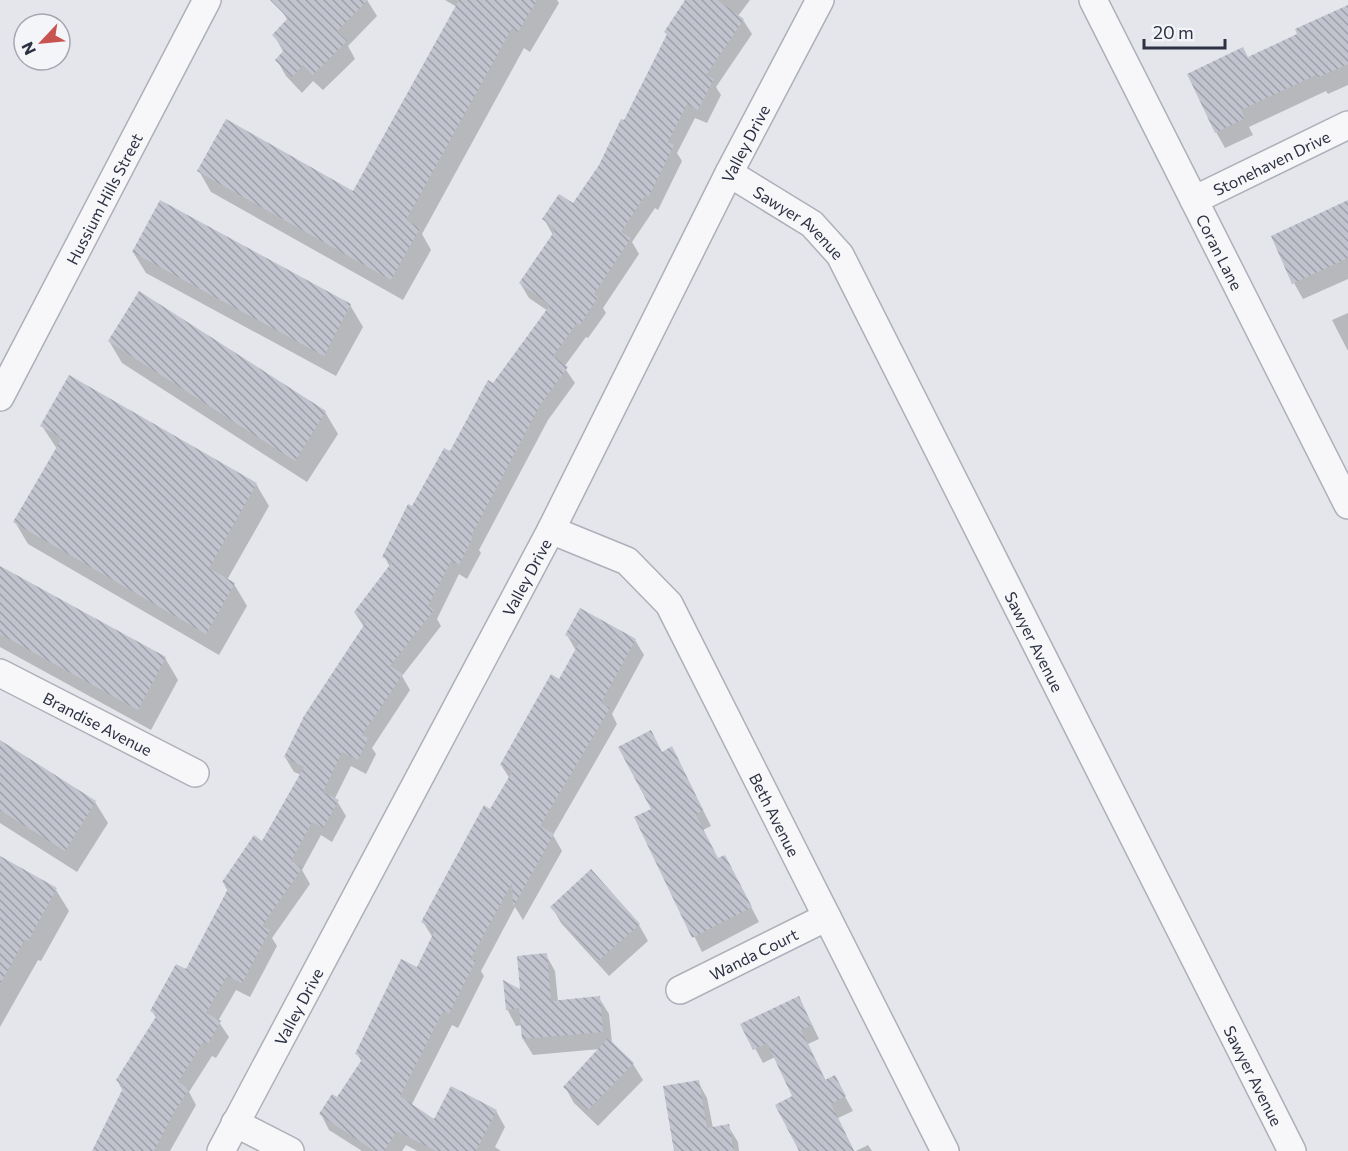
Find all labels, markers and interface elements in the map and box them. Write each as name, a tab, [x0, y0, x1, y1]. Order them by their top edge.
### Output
north arrow	[12, 12, 72, 72]
scale bar	[1144, 12, 1225, 50]
text: 20 m	[1153, 21, 1194, 43]
text: N	[17, 39, 39, 58]
street label: Valley Drive	[717, 101, 773, 185]
street label: Stonehaven Drive	[1210, 126, 1333, 199]
street label: Hussium Hills Street	[62, 129, 146, 267]
street label: Sawyer Avenue	[751, 181, 848, 263]
street label: Coran Lane	[1193, 211, 1247, 293]
street label: Valley Drive	[498, 535, 554, 619]
street label: Sawyer Avenue	[1002, 588, 1068, 695]
street label: Brandise Avenue	[40, 687, 155, 759]
street label: Beth Avenue	[746, 770, 804, 859]
street label: Wanda Court	[706, 923, 801, 983]
street label: Valley Drive	[270, 964, 326, 1048]
street label: Sawyer Avenue	[1221, 1022, 1287, 1129]

